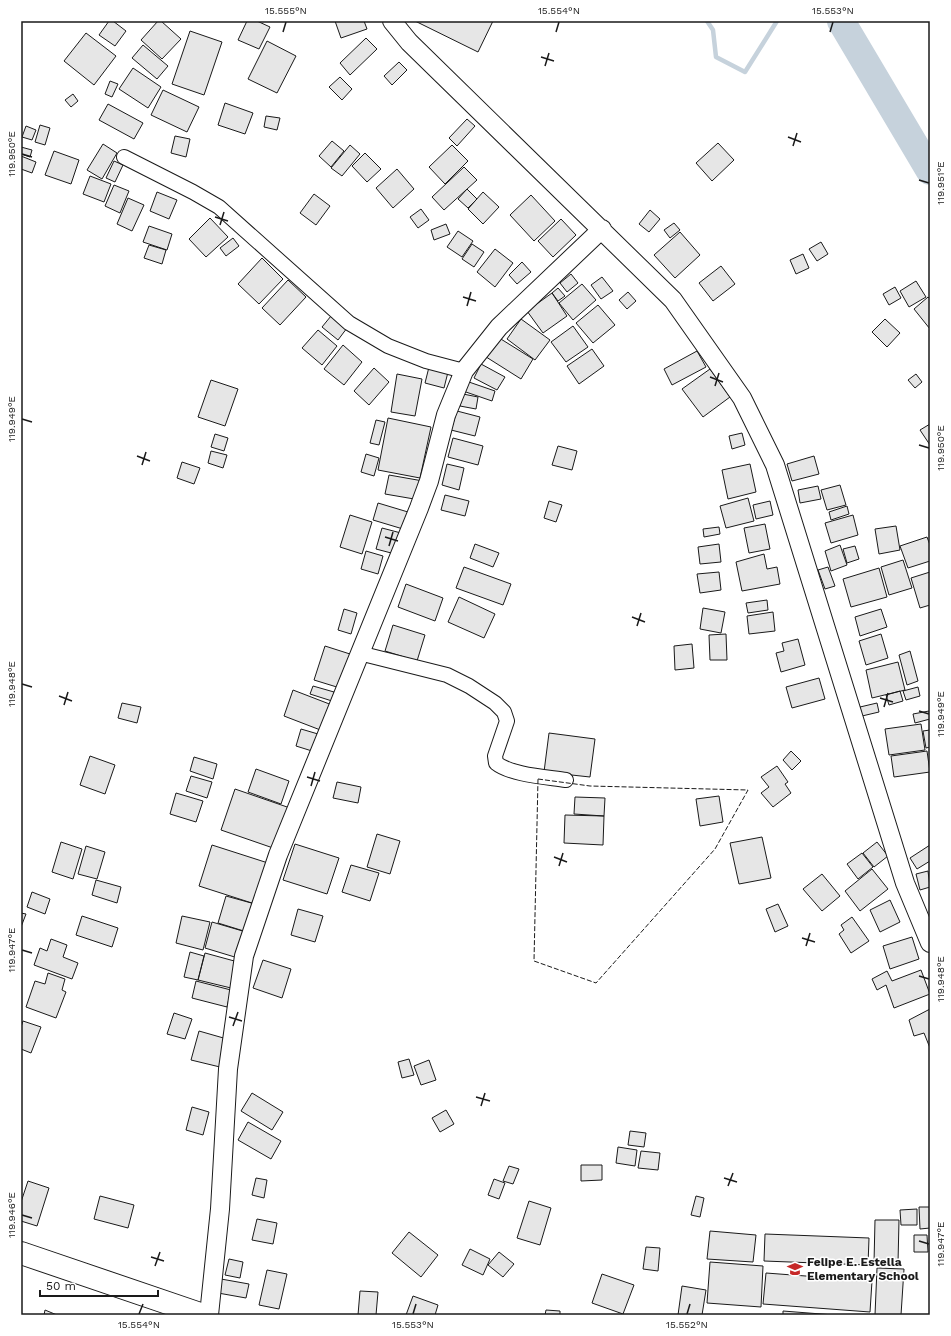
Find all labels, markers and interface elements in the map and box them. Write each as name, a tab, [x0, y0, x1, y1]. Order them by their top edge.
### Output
text: 15.555°N	[265, 5, 307, 16]
text: 15.554°N	[538, 5, 580, 16]
text: 15.553°N	[812, 5, 854, 16]
text: 119.950°E	[6, 131, 17, 177]
text: 119.951°E	[935, 161, 946, 205]
text: 119.949°E	[6, 396, 17, 442]
text: 119.950°E	[935, 425, 946, 471]
text: 119.948°E	[6, 661, 17, 707]
text: 119.949°E	[935, 691, 946, 737]
text: 119.947°E	[6, 928, 17, 972]
text: 119.948°E	[935, 956, 946, 1002]
text: 119.946°E	[6, 1192, 17, 1238]
text: 119.947°E	[935, 1222, 946, 1266]
place label: Felipe E. Estella Elementary School	[807, 1255, 919, 1283]
school or university icon: Felipe E. Estella Elementary School	[786, 1260, 804, 1278]
scale bar	[40, 1272, 158, 1298]
text: 50 m	[46, 1279, 76, 1293]
text: 15.554°N	[118, 1319, 160, 1330]
text: 15.553°N	[392, 1319, 434, 1330]
text: 15.552°N	[666, 1319, 708, 1330]

